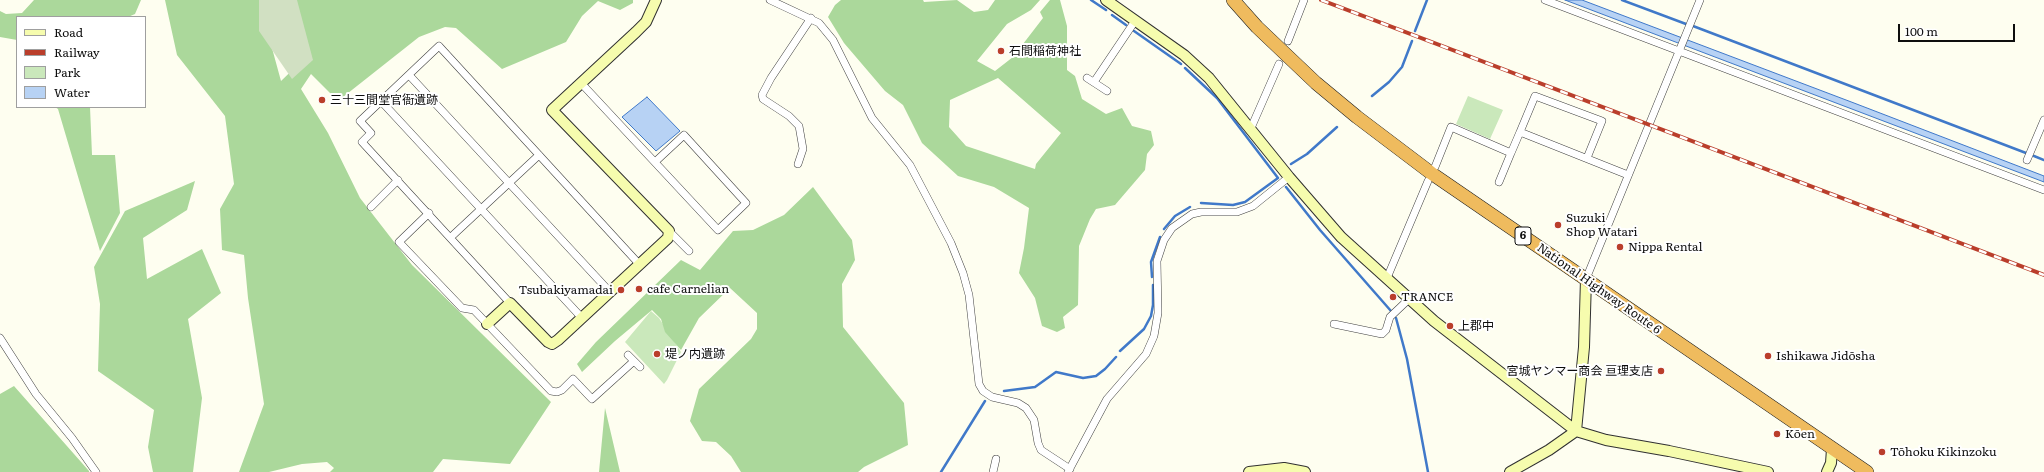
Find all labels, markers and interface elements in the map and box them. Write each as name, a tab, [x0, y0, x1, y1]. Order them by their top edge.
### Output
legend	[16, 16, 146, 108]
scale bar	[1900, 16, 2017, 42]
text: 100 m	[1905, 22, 1938, 40]
text: Road	[54, 23, 83, 41]
text: Railway	[54, 43, 100, 61]
place label: 石間稲荷神社	[1009, 44, 1081, 58]
marker: 石間稲荷神社	[996, 46, 1006, 56]
text: Park	[54, 63, 80, 81]
text: Water	[54, 83, 90, 101]
place label: 三十三間堂官衙遺跡	[330, 93, 438, 107]
marker: 三十三間堂官衙遺跡	[317, 95, 327, 105]
place label: Suzuki Shop Watari	[1566, 211, 1638, 239]
marker: Suzuki Shop Watari	[1553, 220, 1563, 230]
road number: 6	[1515, 227, 1531, 245]
place label: Nippa Rental	[1628, 240, 1702, 254]
street label: National Highway Route 6	[1534, 241, 1664, 337]
marker: Nippa Rental	[1615, 242, 1625, 252]
place label: cafe Carnelian	[647, 282, 729, 296]
place label: Tsubakiyamadai	[518, 283, 613, 297]
marker: cafe Carnelian	[634, 284, 644, 294]
marker: Tsubakiyamadai	[616, 285, 626, 295]
place label: TRANCE	[1401, 290, 1453, 304]
marker: TRANCE	[1388, 292, 1398, 302]
place label: 上郡中	[1458, 319, 1494, 333]
marker: 上郡中	[1445, 321, 1455, 331]
place label: 堤ノ内遺跡	[665, 347, 725, 361]
marker: 堤ノ内遺跡	[652, 349, 662, 359]
place label: Ishikawa Jidōsha	[1776, 349, 1875, 363]
marker: Ishikawa Jidōsha	[1763, 351, 1773, 361]
place label: 宮城ヤンマー商会 亘理支店	[1507, 364, 1653, 378]
marker: 宮城ヤンマー商会 亘理支店	[1656, 366, 1666, 376]
place label: Kōen	[1785, 427, 1815, 441]
marker: Kōen	[1772, 429, 1782, 439]
place label: Tōhoku Kikinzoku	[1890, 445, 1997, 459]
marker: Tōhoku Kikinzoku	[1877, 447, 1887, 457]

